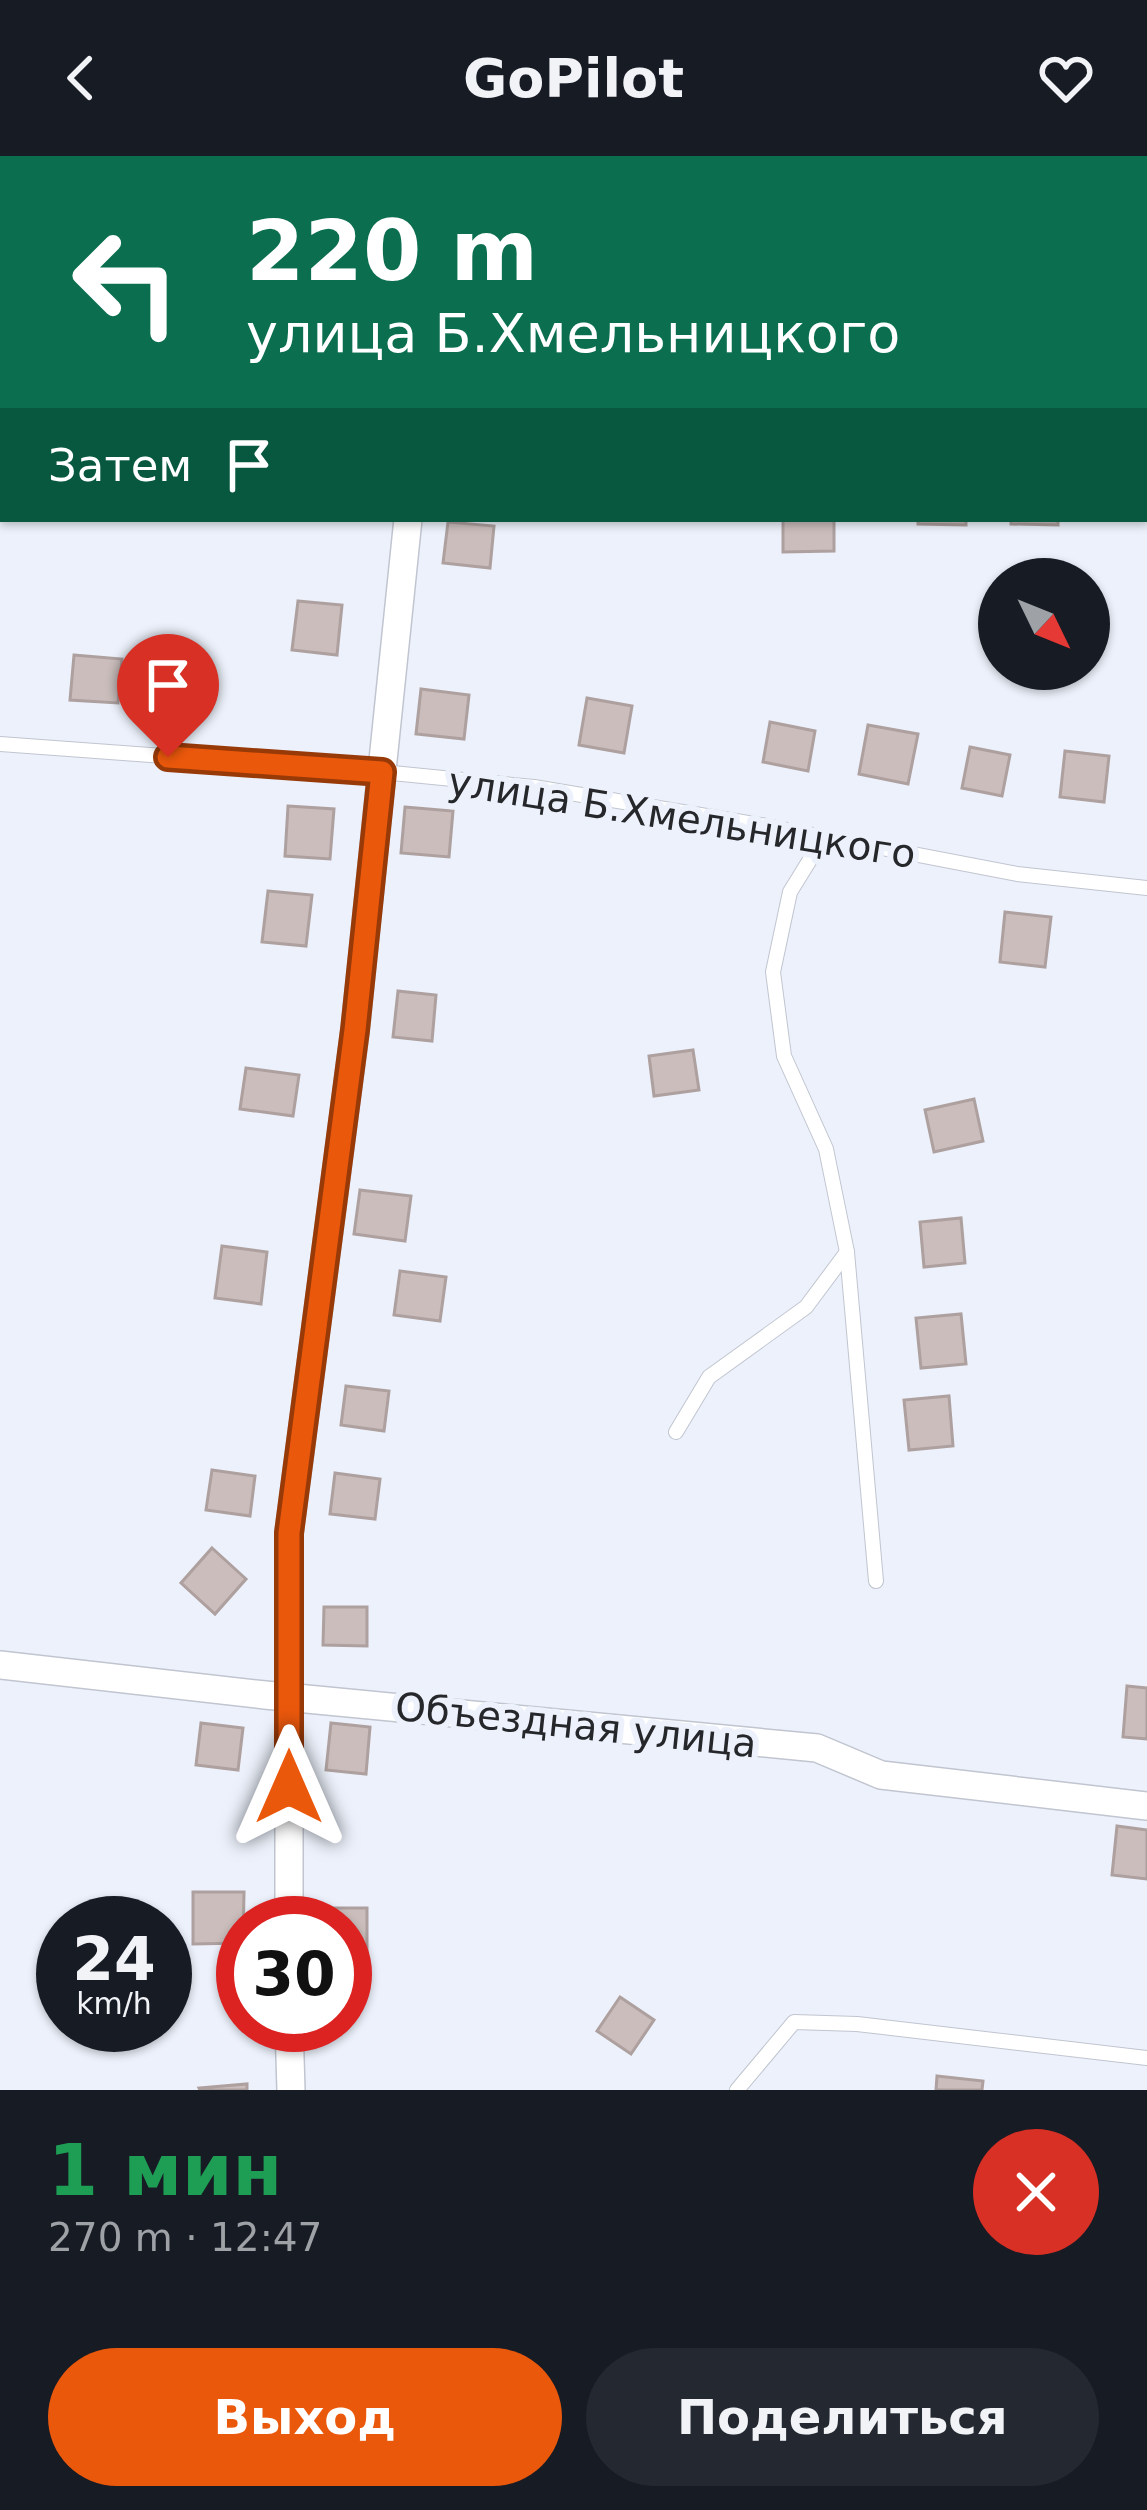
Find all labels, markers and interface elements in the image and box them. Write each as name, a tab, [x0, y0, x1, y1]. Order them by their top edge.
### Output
icon: back	[48, 45, 114, 111]
icon: heart	[1033, 45, 1099, 111]
text: GoPilot	[463, 47, 684, 110]
text: 220 m	[246, 202, 538, 300]
icon: left	[48, 204, 204, 360]
text: улица Б.Хмельницкого	[246, 302, 900, 365]
icon: arrive	[216, 432, 282, 498]
text: Затем	[48, 439, 192, 492]
north arrow	[978, 558, 1110, 690]
map controls	[978, 558, 1110, 690]
pin	[117, 634, 219, 757]
icon: arrive	[135, 652, 201, 718]
street label: улица Б.Хмельницкого	[445, 759, 919, 877]
street label: Объездная улица	[393, 1684, 759, 1766]
position arrow	[226, 1724, 352, 1850]
speed limit sign: 30	[216, 1896, 372, 2052]
text: 24	[72, 1924, 156, 1994]
text: km/h	[76, 1986, 152, 2021]
text: 1 мин	[48, 2128, 282, 2212]
button: close	[973, 2129, 1099, 2255]
text: 270 m · 12:47	[48, 2215, 322, 2260]
button: Выход	[48, 2348, 562, 2486]
button: Поделиться	[586, 2348, 1099, 2486]

